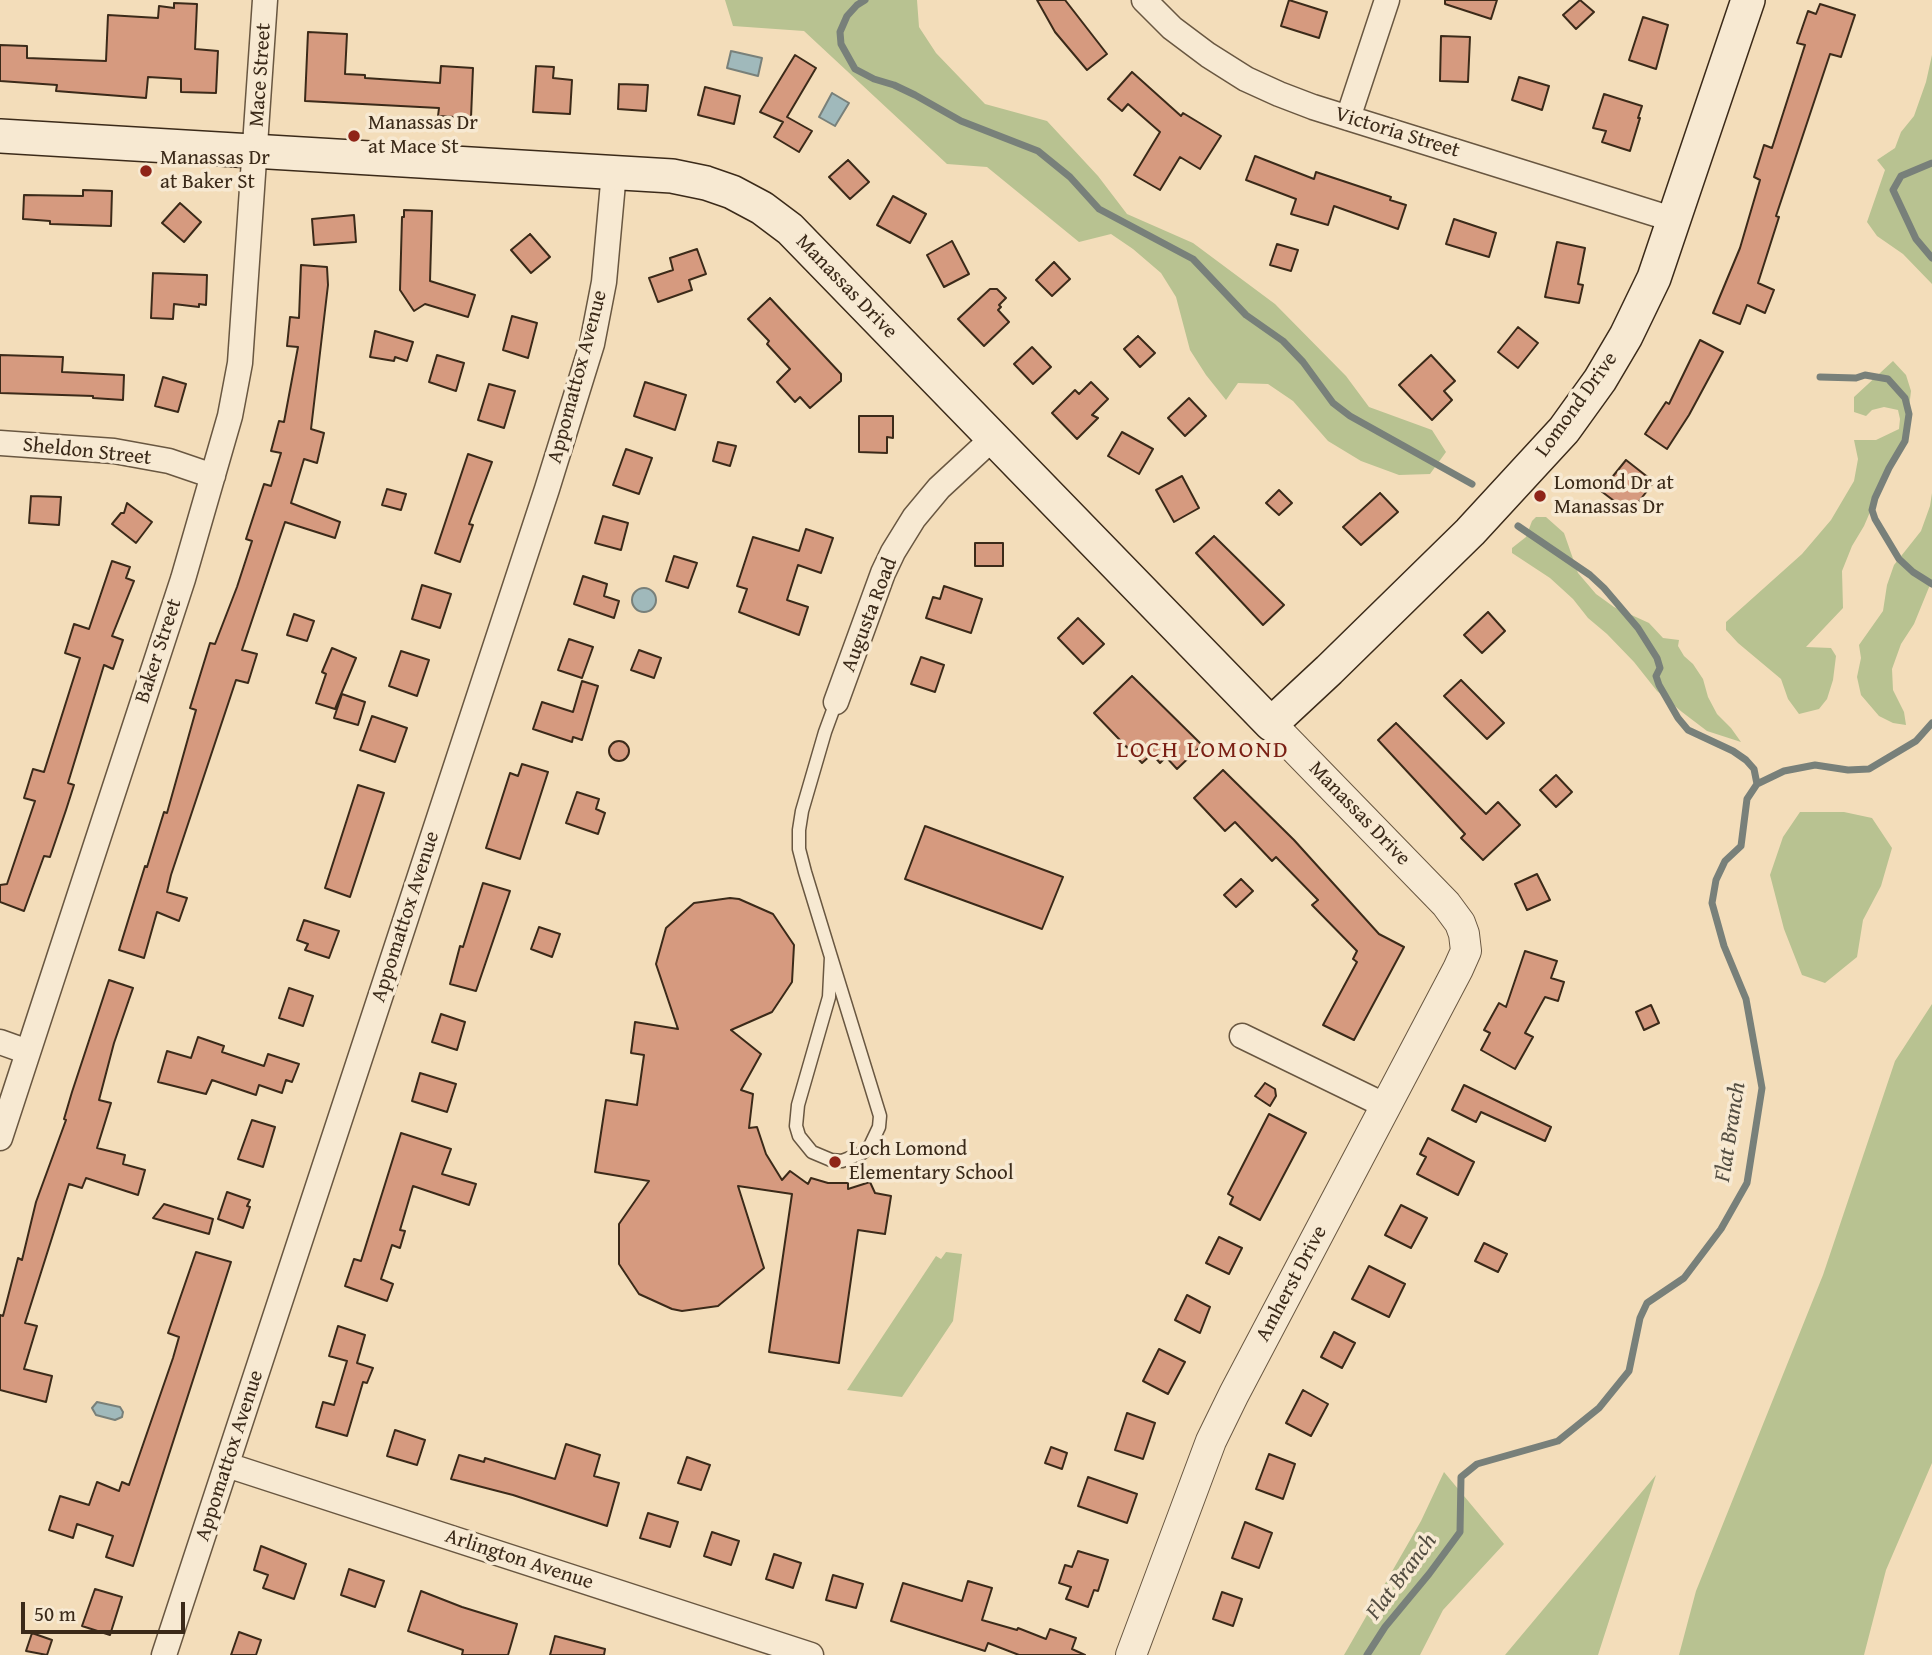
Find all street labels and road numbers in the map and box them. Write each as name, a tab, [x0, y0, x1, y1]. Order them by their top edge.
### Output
street label: Mace Street	[245, 22, 277, 128]
street label: Victoria Street	[1331, 102, 1463, 164]
street label: Manassas Drive	[790, 229, 902, 345]
street label: Appomattox Avenue	[543, 288, 613, 466]
street label: Lomond Drive	[1530, 348, 1624, 462]
street label: Sheldon Street	[21, 433, 153, 471]
street label: Augusta Road	[837, 554, 903, 676]
street label: Baker Street	[130, 596, 188, 706]
street label: Manassas Drive	[1303, 756, 1415, 872]
street label: Appomattox Avenue	[366, 828, 446, 1006]
street label: Amherst Drive	[1251, 1222, 1333, 1346]
street label: Appomattox Avenue	[190, 1367, 270, 1545]
street label: Arlington Avenue	[442, 1524, 596, 1596]

